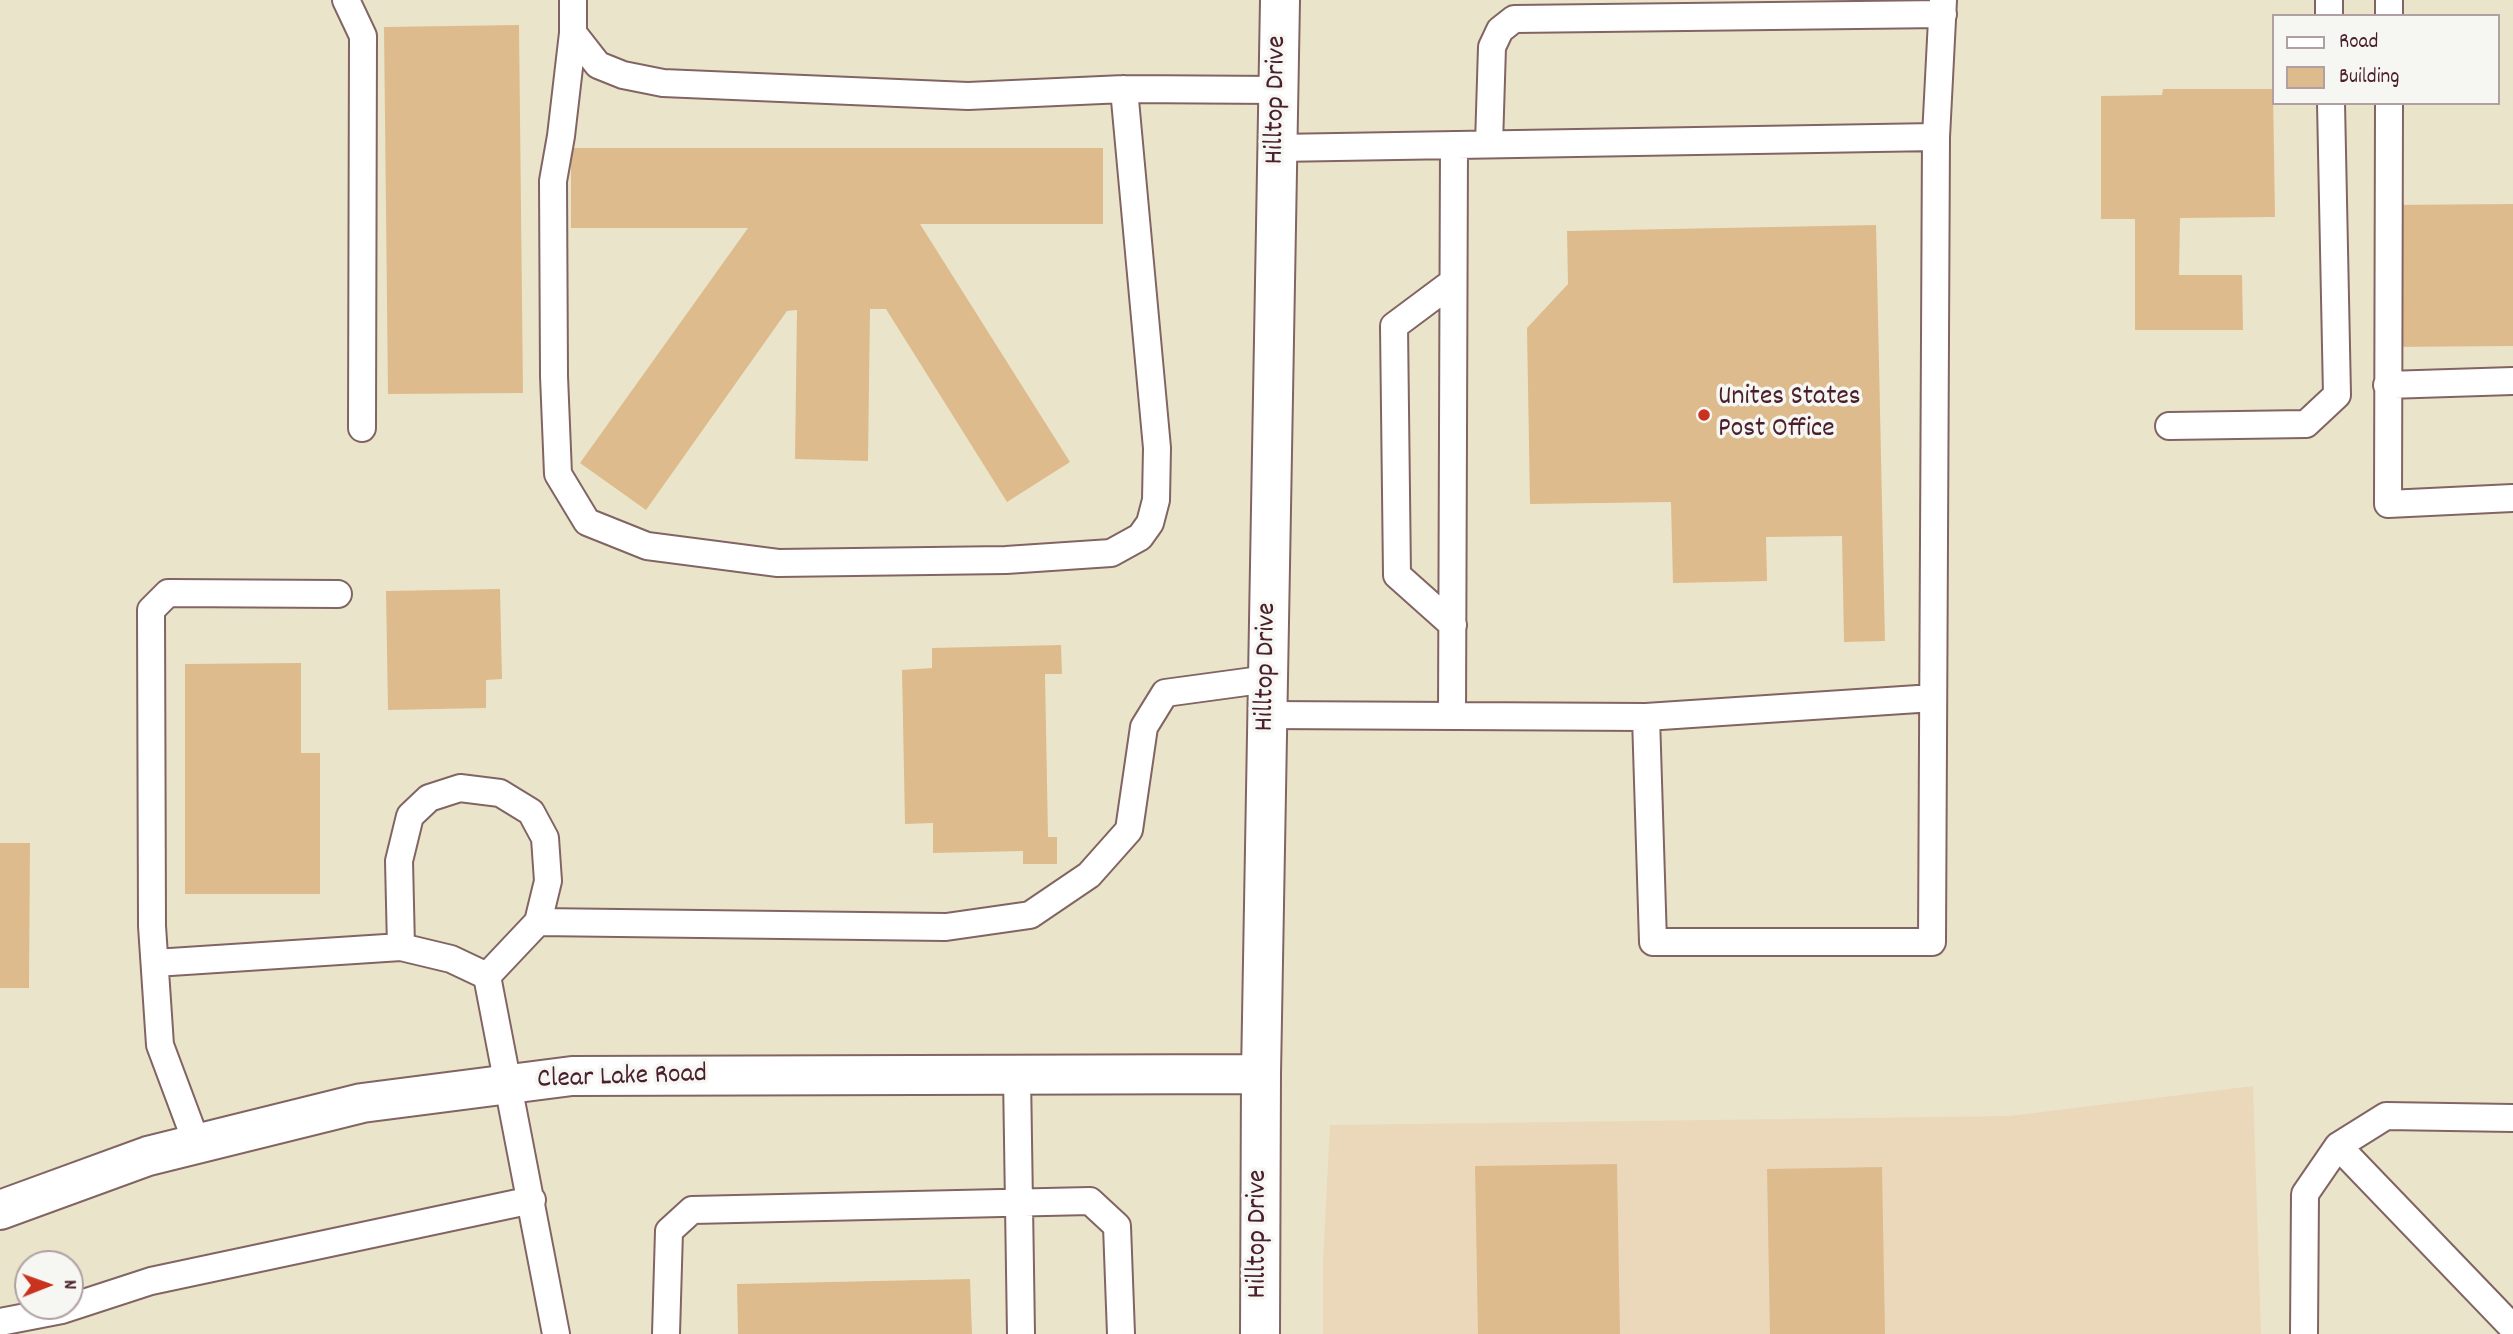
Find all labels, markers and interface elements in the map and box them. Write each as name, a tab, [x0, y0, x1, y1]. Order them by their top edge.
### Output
legend	[2272, 14, 2499, 105]
text: Road	[2339, 28, 2378, 58]
street label: Hilltop Drive	[1260, 35, 1296, 165]
text: Building	[2339, 63, 2399, 93]
place label: Unites States Post Office	[1718, 382, 1861, 448]
marker: Unites States Post Office	[1696, 407, 1712, 423]
street label: Hilltop Drive	[1250, 602, 1286, 732]
street label: Clear Lake Road	[537, 1059, 707, 1099]
street label: Hilltop Drive	[1243, 1170, 1277, 1298]
north arrow	[14, 1250, 84, 1320]
text: N	[55, 1280, 82, 1290]

